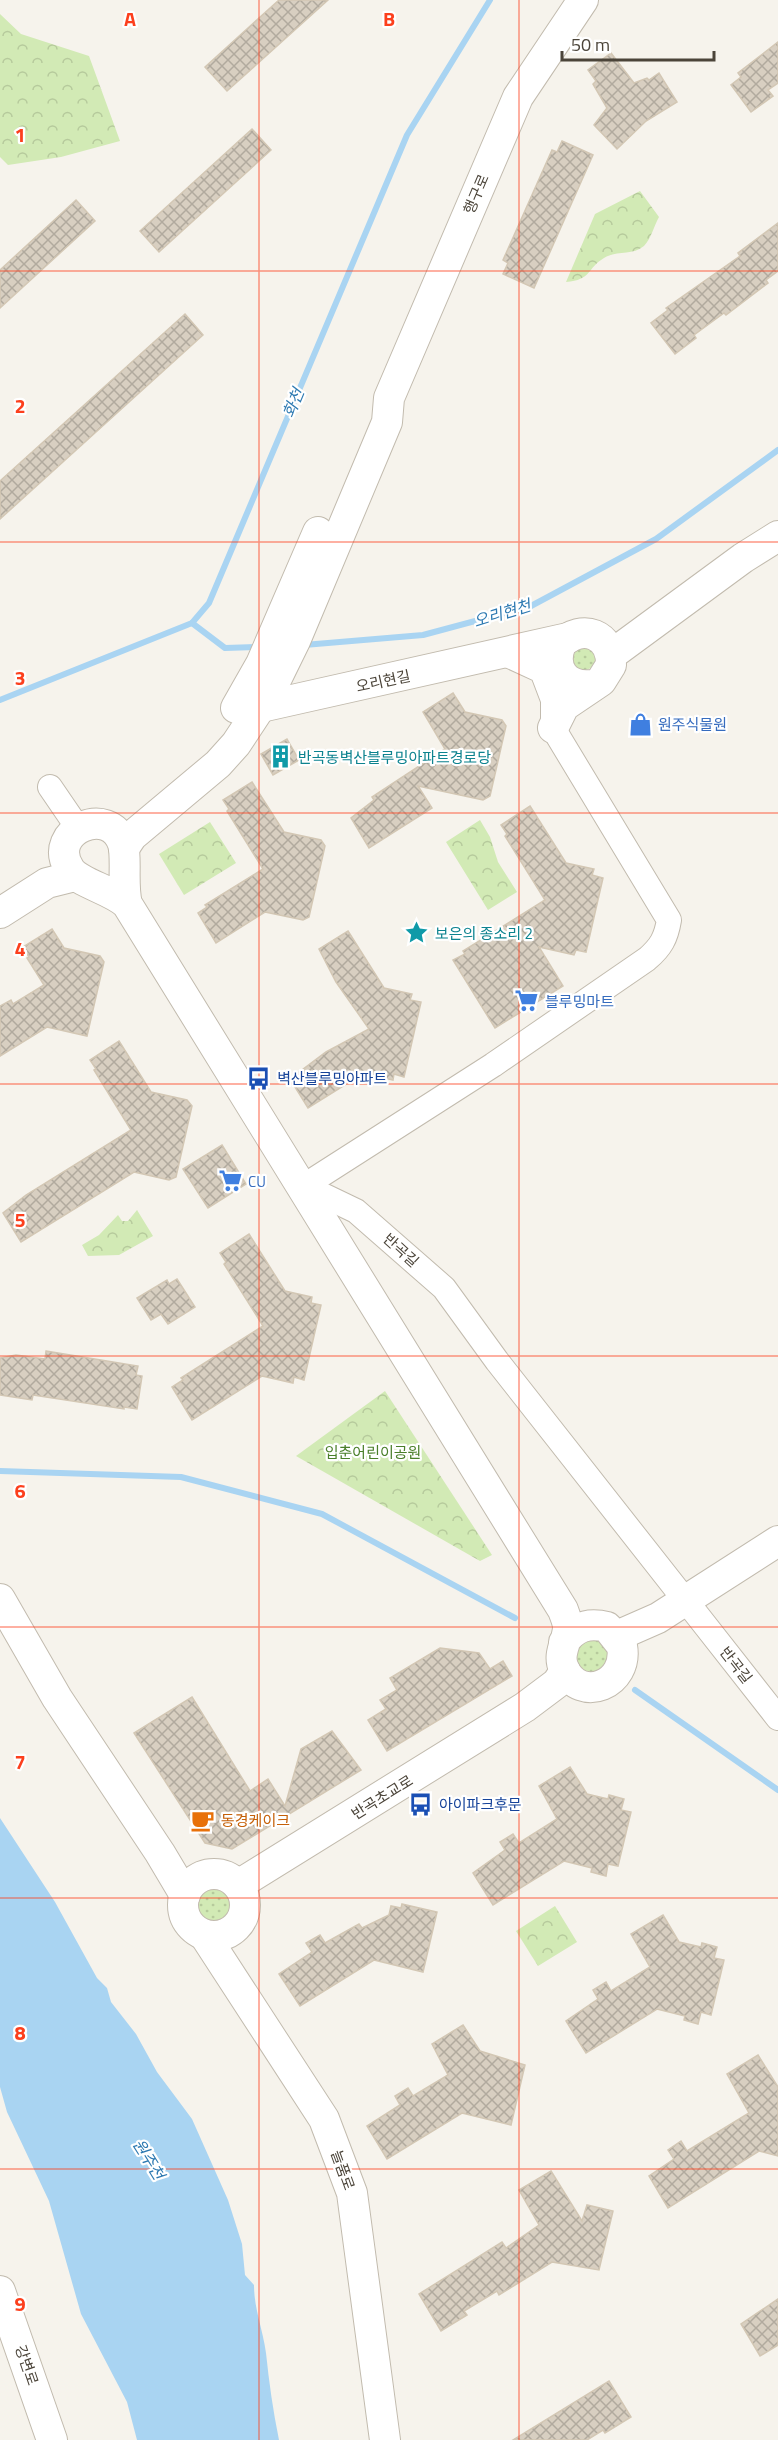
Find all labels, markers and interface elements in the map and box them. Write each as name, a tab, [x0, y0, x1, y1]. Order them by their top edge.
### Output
text: A	[124, 3, 136, 34]
text: B	[383, 3, 395, 34]
scale bar	[562, 24, 714, 62]
text: 50 m	[571, 31, 610, 58]
text: 1	[14, 119, 26, 150]
street label: 행구로	[457, 170, 495, 218]
water label: 화천	[276, 383, 311, 421]
text: 2	[14, 390, 26, 421]
water label: 오리현천	[470, 592, 536, 633]
text: 3	[14, 662, 26, 693]
street label: 오리현길	[354, 664, 412, 698]
shop icon: 원주식물원	[627, 711, 653, 737]
place label: 원주식물원	[658, 713, 727, 736]
building icon: 반곡동벽산블루밍아파트경로당	[267, 744, 293, 770]
place label: 반곡동벽산블루밍아파트경로당	[298, 746, 491, 769]
place icon: 보은의 종소리 2	[404, 920, 430, 946]
place label: 보은의 종소리 2	[435, 922, 533, 945]
text: 4	[14, 933, 26, 964]
supermarket icon: 블루밍마트	[514, 988, 540, 1014]
place label: 블루밍마트	[545, 990, 614, 1013]
bus stop icon: 벽산블루밍아파트	[246, 1065, 272, 1091]
place label: 벽산블루밍아파트	[277, 1067, 388, 1090]
supermarket icon: CU	[217, 1168, 243, 1194]
place label: CU	[248, 1170, 266, 1193]
text: 5	[14, 1204, 26, 1235]
street label: 반곡길	[378, 1228, 424, 1272]
park label: 입춘어린이공원	[325, 1441, 421, 1464]
text: 6	[14, 1475, 26, 1506]
street label: 반곡길	[714, 1642, 758, 1688]
text: 7	[14, 1746, 26, 1777]
street label: 반곡초교로	[347, 1769, 417, 1825]
bus stop icon: 아이파크후문	[408, 1791, 434, 1817]
place label: 아이파크후문	[439, 1793, 522, 1816]
cafe icon: 동경케이크	[190, 1807, 216, 1833]
place label: 동경케이크	[221, 1809, 290, 1832]
text: 8	[14, 2017, 26, 2048]
water label: 원주천	[127, 2134, 172, 2186]
street label: 늘품로	[325, 2147, 361, 2193]
text: 9	[14, 2288, 26, 2319]
street label: 강변로	[9, 2342, 45, 2388]

